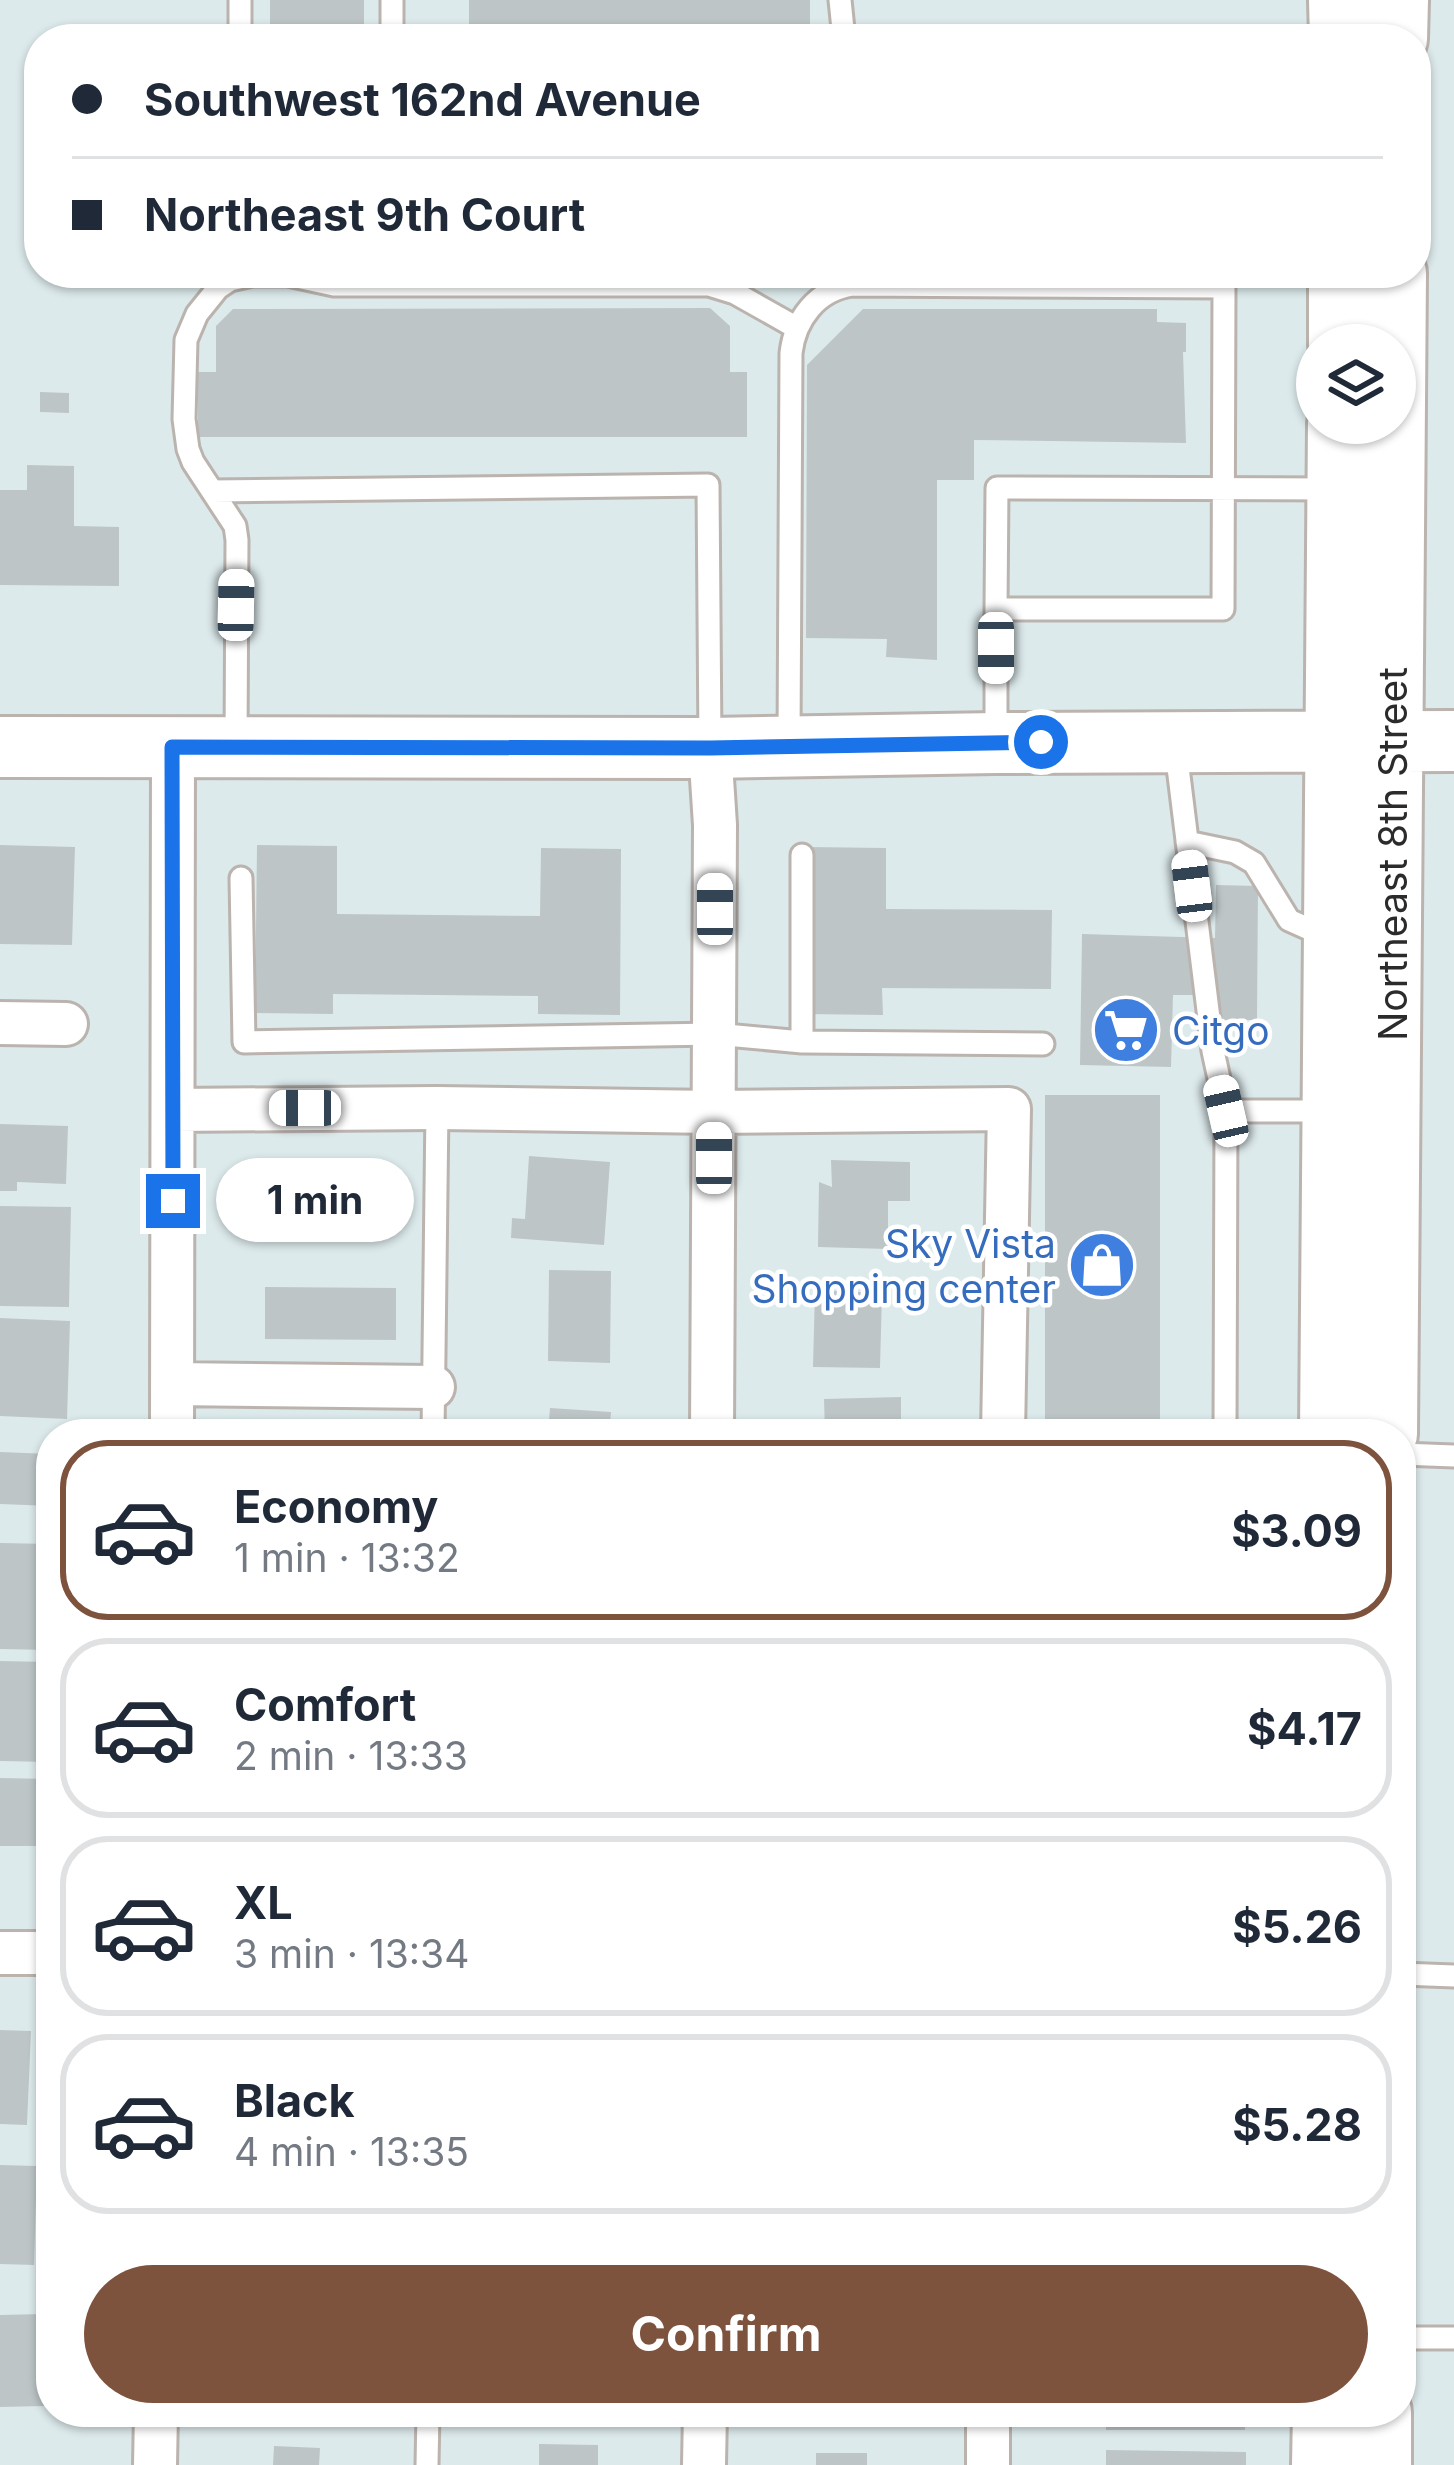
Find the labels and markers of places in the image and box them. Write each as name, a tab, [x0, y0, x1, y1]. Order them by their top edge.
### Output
supermarket icon: Citgo	[1091, 995, 1161, 1065]
place label: Citgo	[1172, 1007, 1270, 1054]
place label: Sky Vista Shopping center	[752, 1220, 1056, 1312]
shop icon: Sky Vista Shopping center	[1067, 1230, 1137, 1300]

